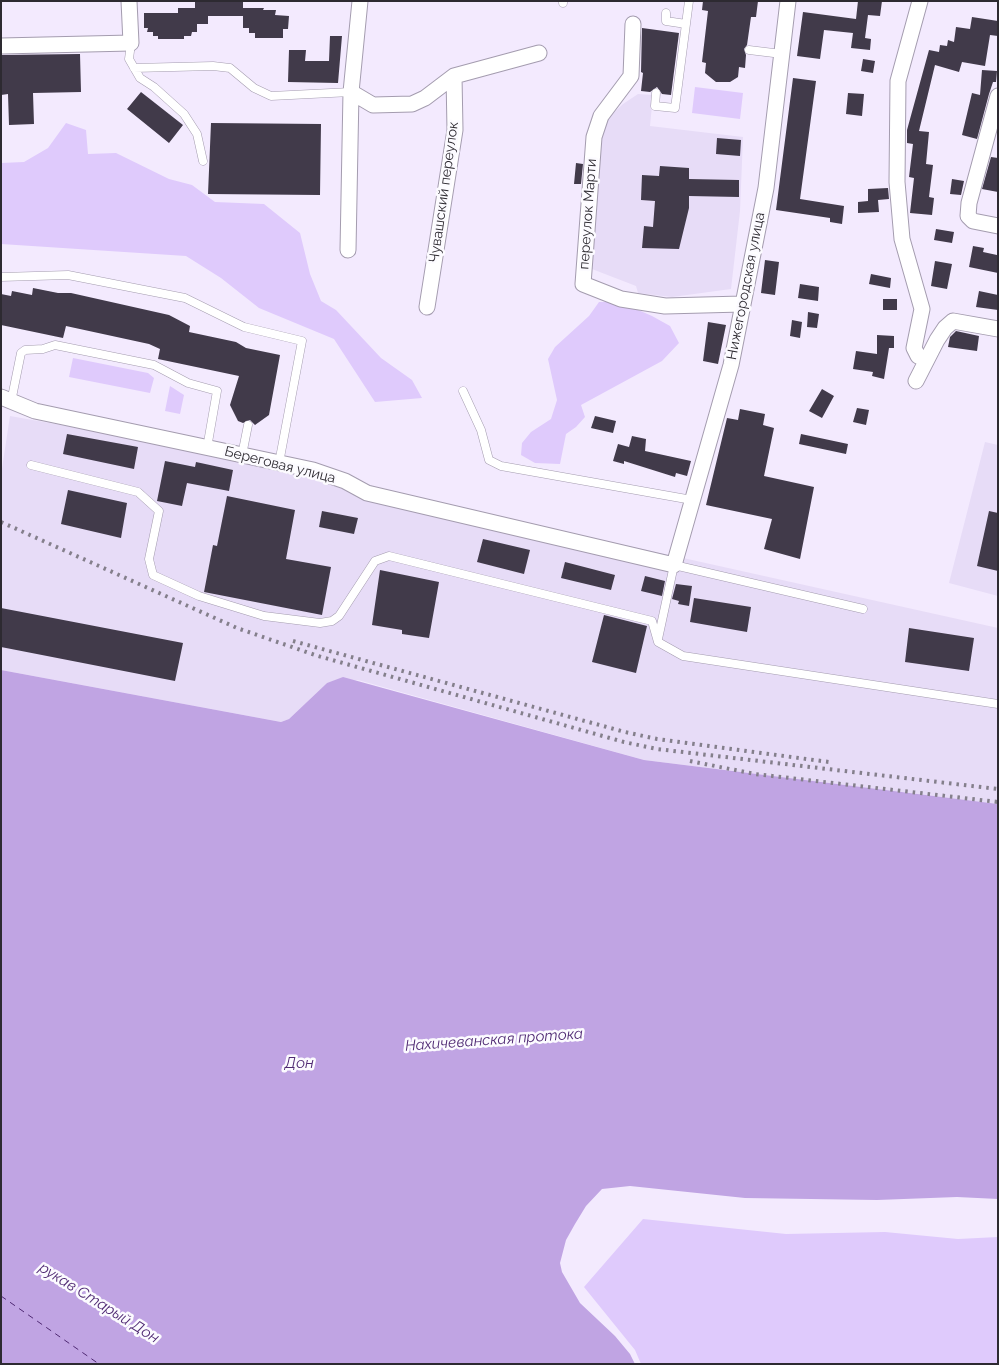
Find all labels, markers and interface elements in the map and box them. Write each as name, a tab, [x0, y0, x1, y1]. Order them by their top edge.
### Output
street label: Чувашский переулок	[426, 120, 462, 264]
street label: переулок Марти	[576, 158, 600, 270]
street label: Нижегородская улица	[723, 211, 769, 361]
street label: Береговая улица	[223, 443, 337, 487]
water label: Нахичеванская протока	[404, 1025, 584, 1055]
water label: Дон	[284, 1054, 314, 1072]
water label: рукав Старый Дон	[36, 1259, 162, 1347]

